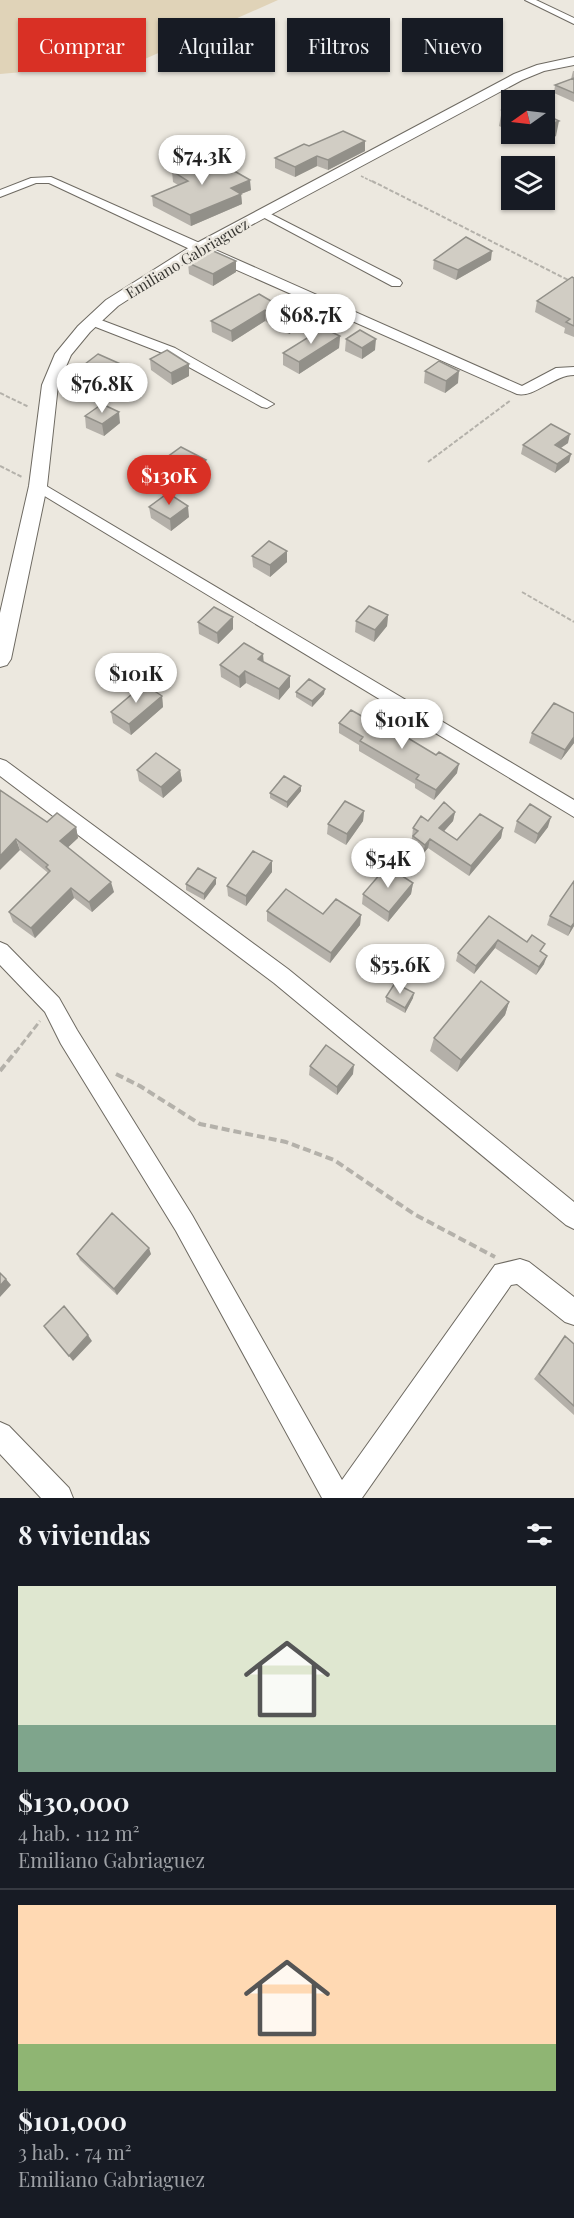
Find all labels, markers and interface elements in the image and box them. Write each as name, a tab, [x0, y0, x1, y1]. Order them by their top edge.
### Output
chip: Comprar	[18, 18, 146, 72]
chip: Alquilar	[158, 18, 275, 72]
chip: Filtros	[287, 18, 390, 72]
chip: Nuevo	[402, 18, 503, 72]
north arrow	[501, 90, 555, 144]
map controls	[501, 90, 555, 210]
pin: $74.3K	[153, 135, 251, 186]
text: $74.3K	[173, 141, 231, 168]
button: layers	[501, 156, 555, 210]
street label: Emiliano Gabriaguez	[122, 213, 252, 303]
pin: $68.7K	[262, 294, 360, 345]
text: $68.7K	[280, 300, 342, 327]
pin: $76.8K	[53, 363, 151, 414]
text: $76.8K	[71, 369, 133, 396]
pin: $130K	[127, 455, 211, 506]
text: $130K	[141, 461, 197, 488]
pin: $101K	[94, 653, 178, 704]
text: $101K	[109, 659, 163, 686]
pin: $101K	[360, 699, 444, 750]
text: $101K	[375, 705, 429, 732]
pin: $54K	[352, 838, 424, 889]
text: $54K	[365, 844, 411, 871]
pin: $55.6K	[351, 944, 449, 995]
text: $55.6K	[370, 950, 430, 977]
text: 8 viviendas	[18, 1517, 151, 1552]
icon: filters	[523, 1518, 556, 1551]
icon: home	[233, 1625, 341, 1733]
text: $130,000	[18, 1784, 130, 1819]
text: 4 hab. · 112 m²	[18, 1819, 139, 1846]
text: Emiliano Gabriaguez	[18, 1846, 205, 1873]
icon: home	[233, 1944, 341, 2052]
text: $101,000	[18, 2103, 127, 2138]
text: 3 hab. · 74 m²	[18, 2138, 131, 2165]
text: Emiliano Gabriaguez	[18, 2165, 205, 2192]

